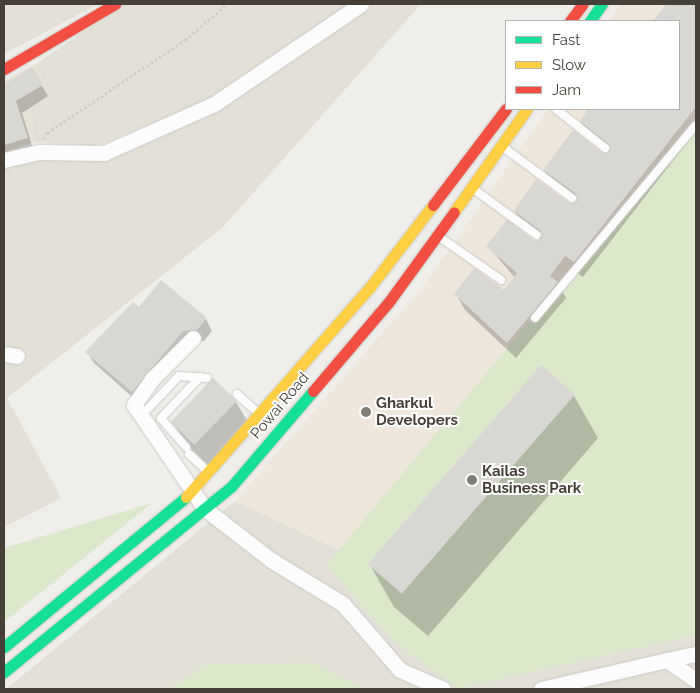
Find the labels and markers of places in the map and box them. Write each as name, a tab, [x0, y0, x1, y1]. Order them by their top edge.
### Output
place label: Gharkul Developers	[376, 394, 458, 429]
marker: Gharkul Developers	[360, 406, 372, 418]
place label: Kailas Business Park	[482, 462, 581, 497]
marker: Kailas Business Park	[466, 474, 478, 486]

